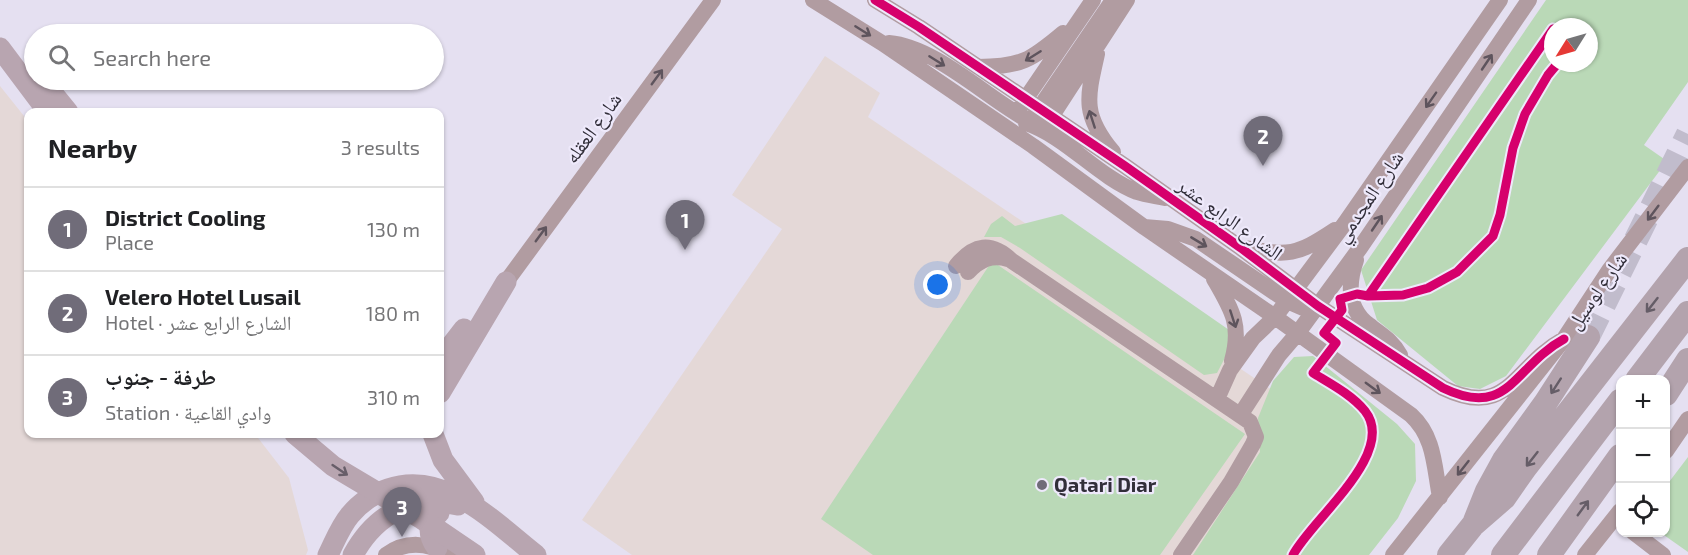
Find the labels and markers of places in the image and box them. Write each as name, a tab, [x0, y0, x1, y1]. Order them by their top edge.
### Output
pin: 2	[1244, 116, 1282, 166]
pin: 1	[666, 200, 704, 250]
place label: Qatari Diar	[1054, 472, 1157, 497]
marker: Qatari Diar	[1035, 478, 1049, 492]
pin: 3	[382, 488, 422, 537]

